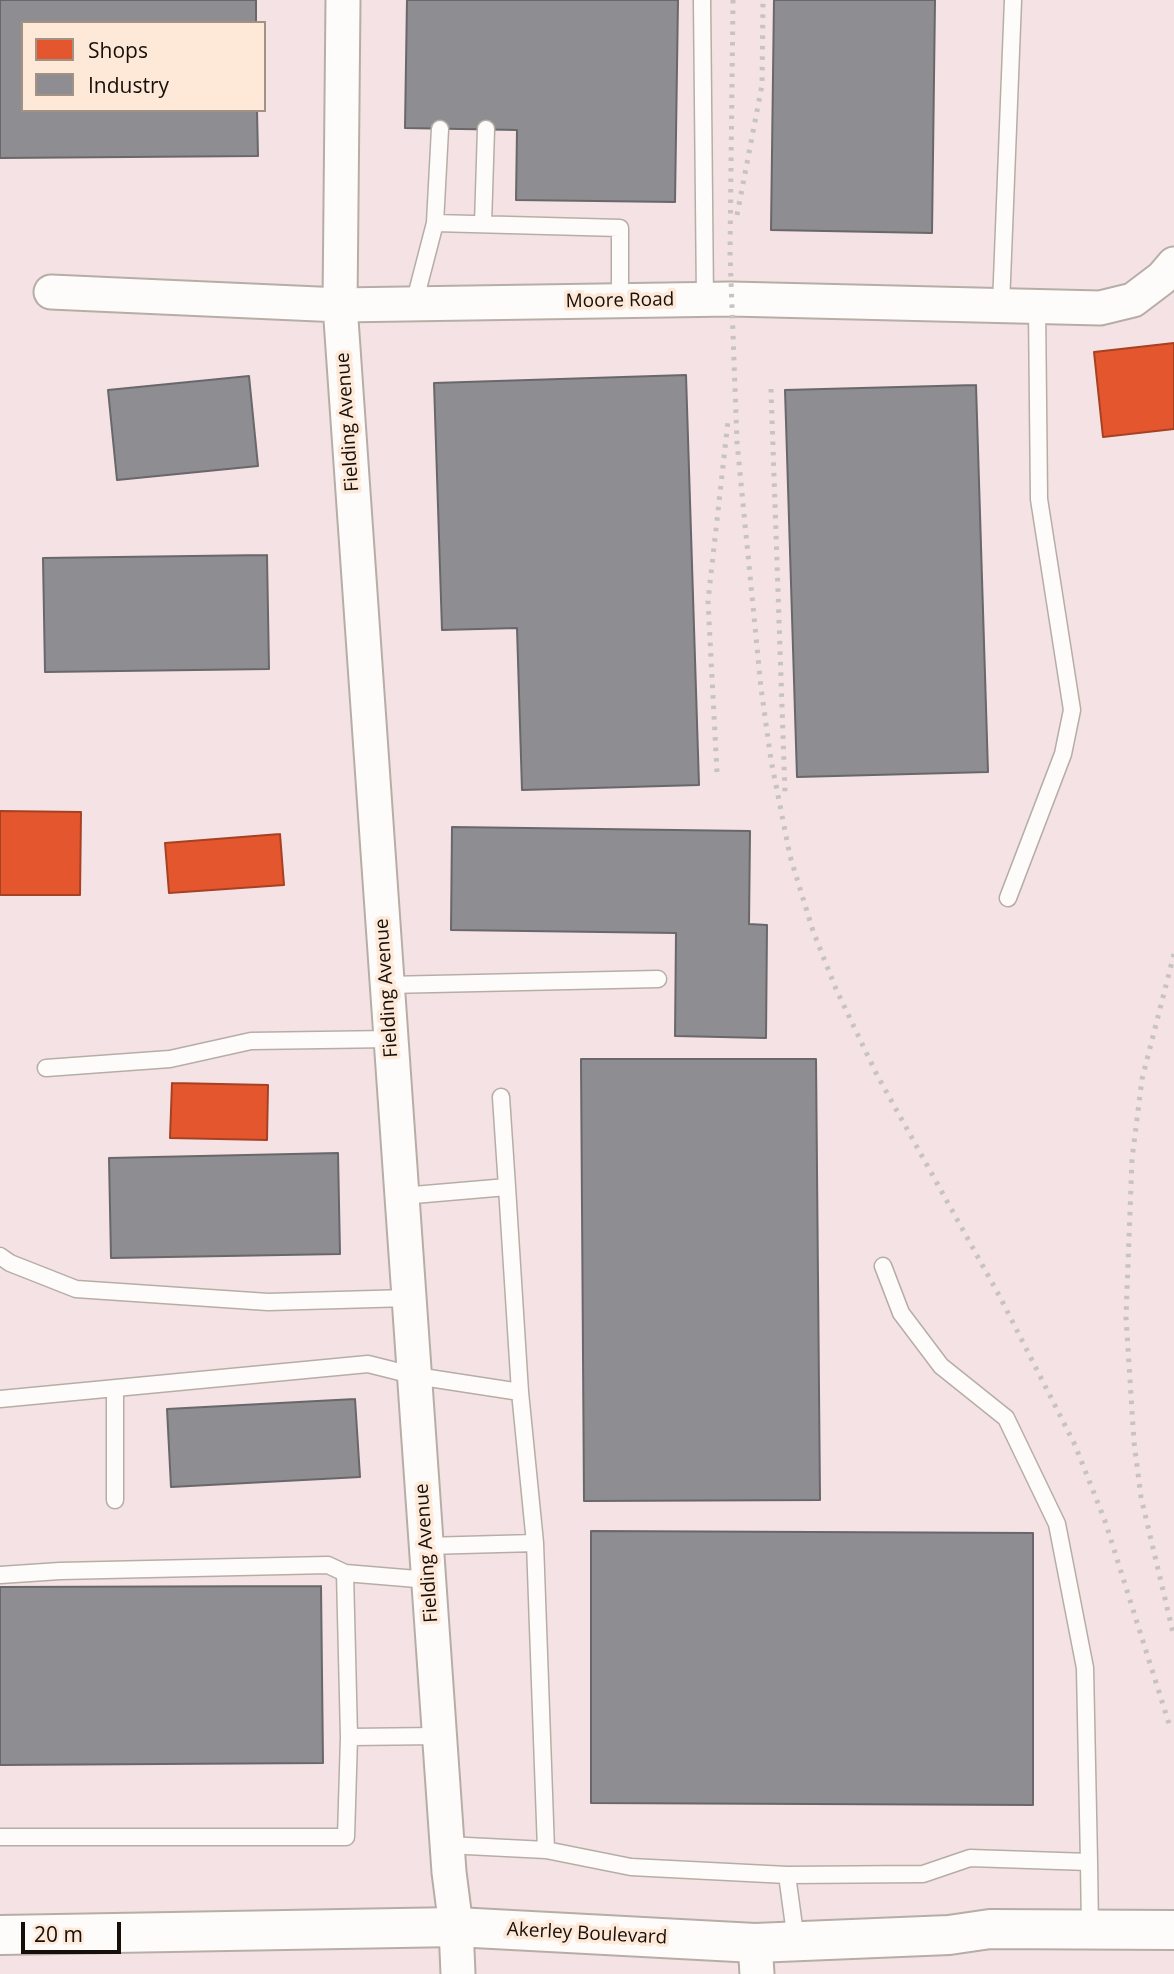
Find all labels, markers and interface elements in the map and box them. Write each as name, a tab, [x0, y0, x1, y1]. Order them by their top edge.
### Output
legend	[21, 21, 266, 112]
text: Shops	[88, 36, 148, 64]
text: Industry	[88, 71, 169, 99]
street label: Moore Road	[565, 289, 675, 313]
street label: Fielding Avenue	[332, 352, 364, 492]
street label: Fielding Avenue	[371, 918, 403, 1058]
street label: Fielding Avenue	[411, 1483, 443, 1623]
scale bar	[24, 1908, 124, 1952]
street label: Akerley Boulevard	[506, 1918, 668, 1950]
text: 20 m	[34, 1920, 83, 1948]

